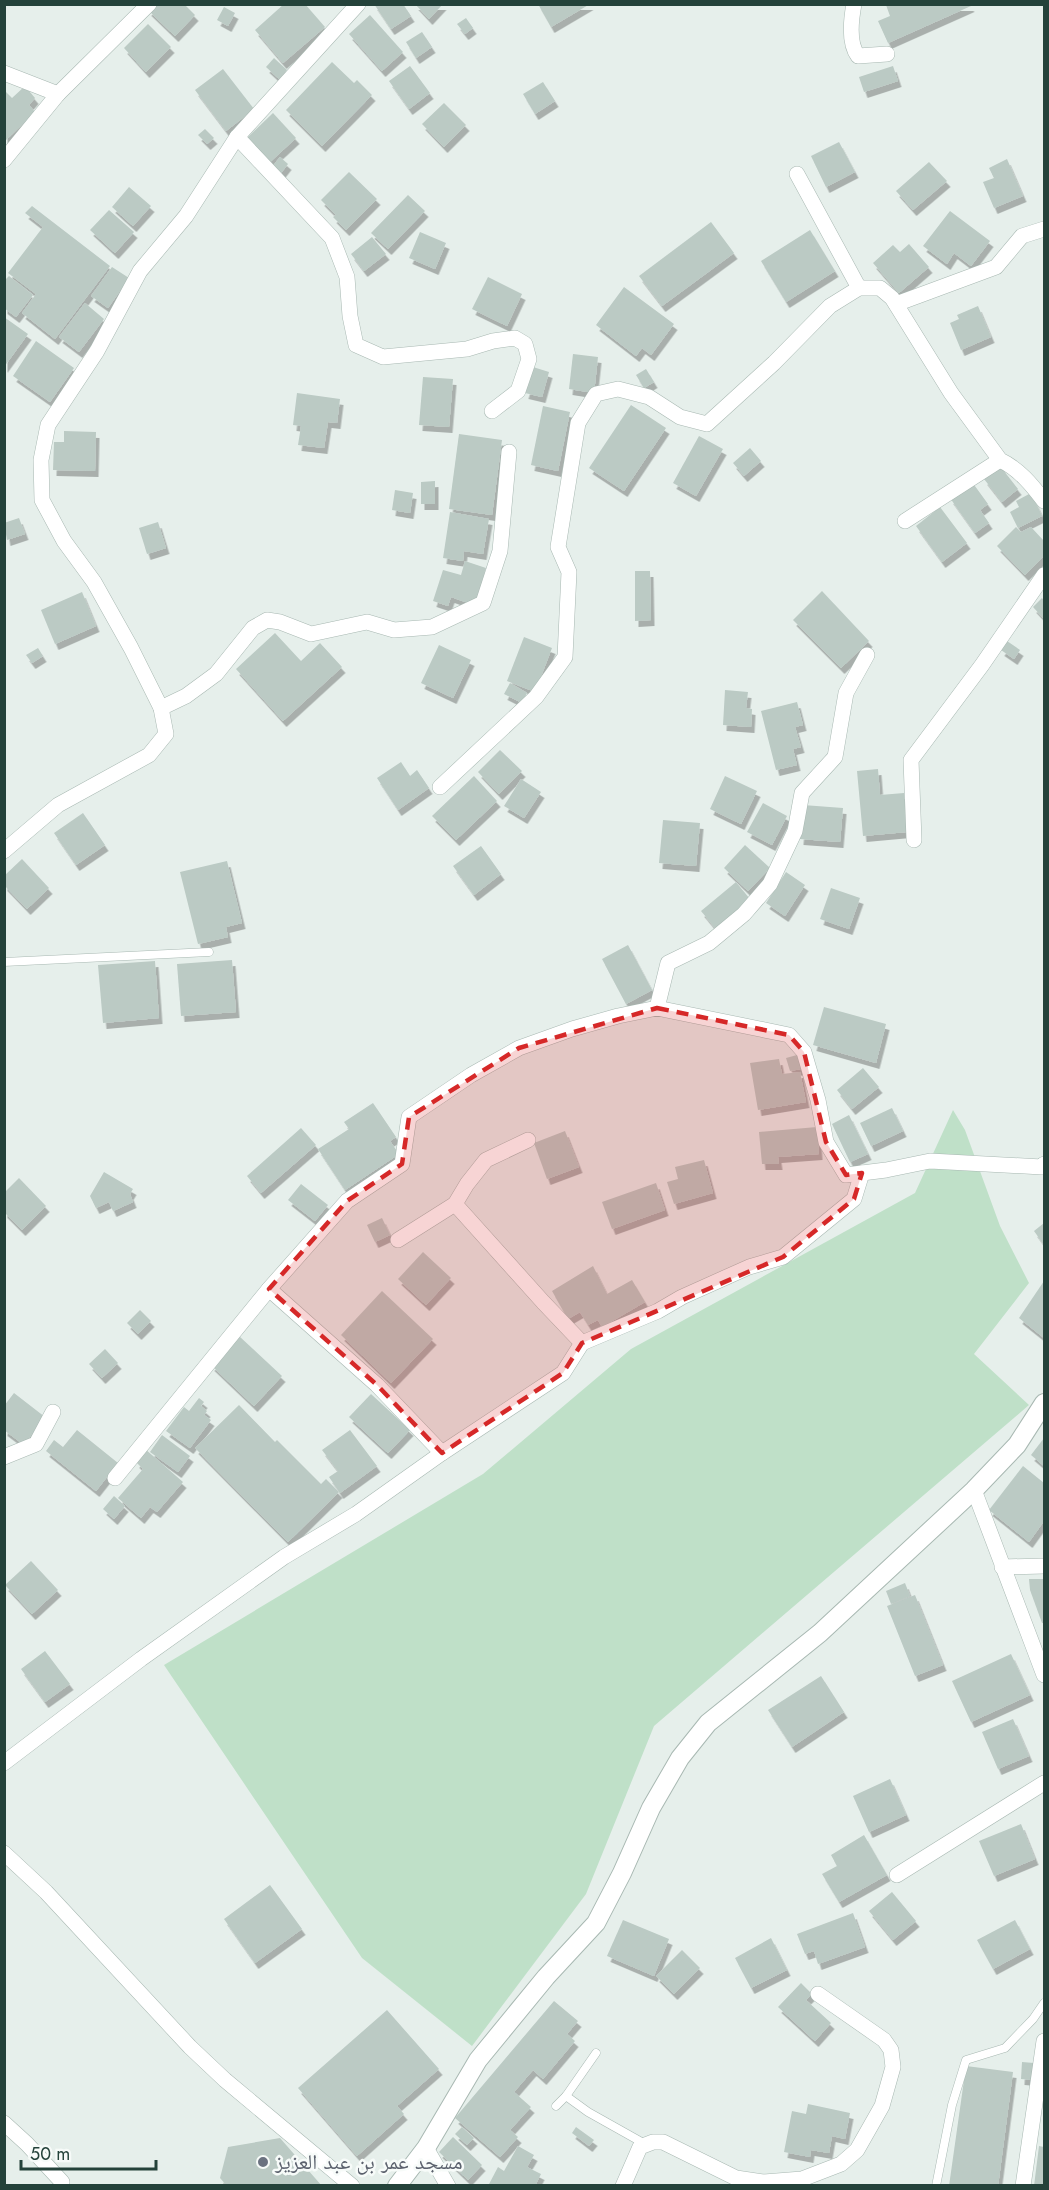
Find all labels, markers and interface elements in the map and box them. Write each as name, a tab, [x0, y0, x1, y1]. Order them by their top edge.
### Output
scale bar	[21, 2133, 156, 2171]
text: 50 m	[30, 2141, 70, 2167]
place label: مسجد عمر بن عبد العزيز	[274, 2147, 462, 2177]
marker: مسجد عمر بن عبد العزيز	[256, 2155, 270, 2169]

